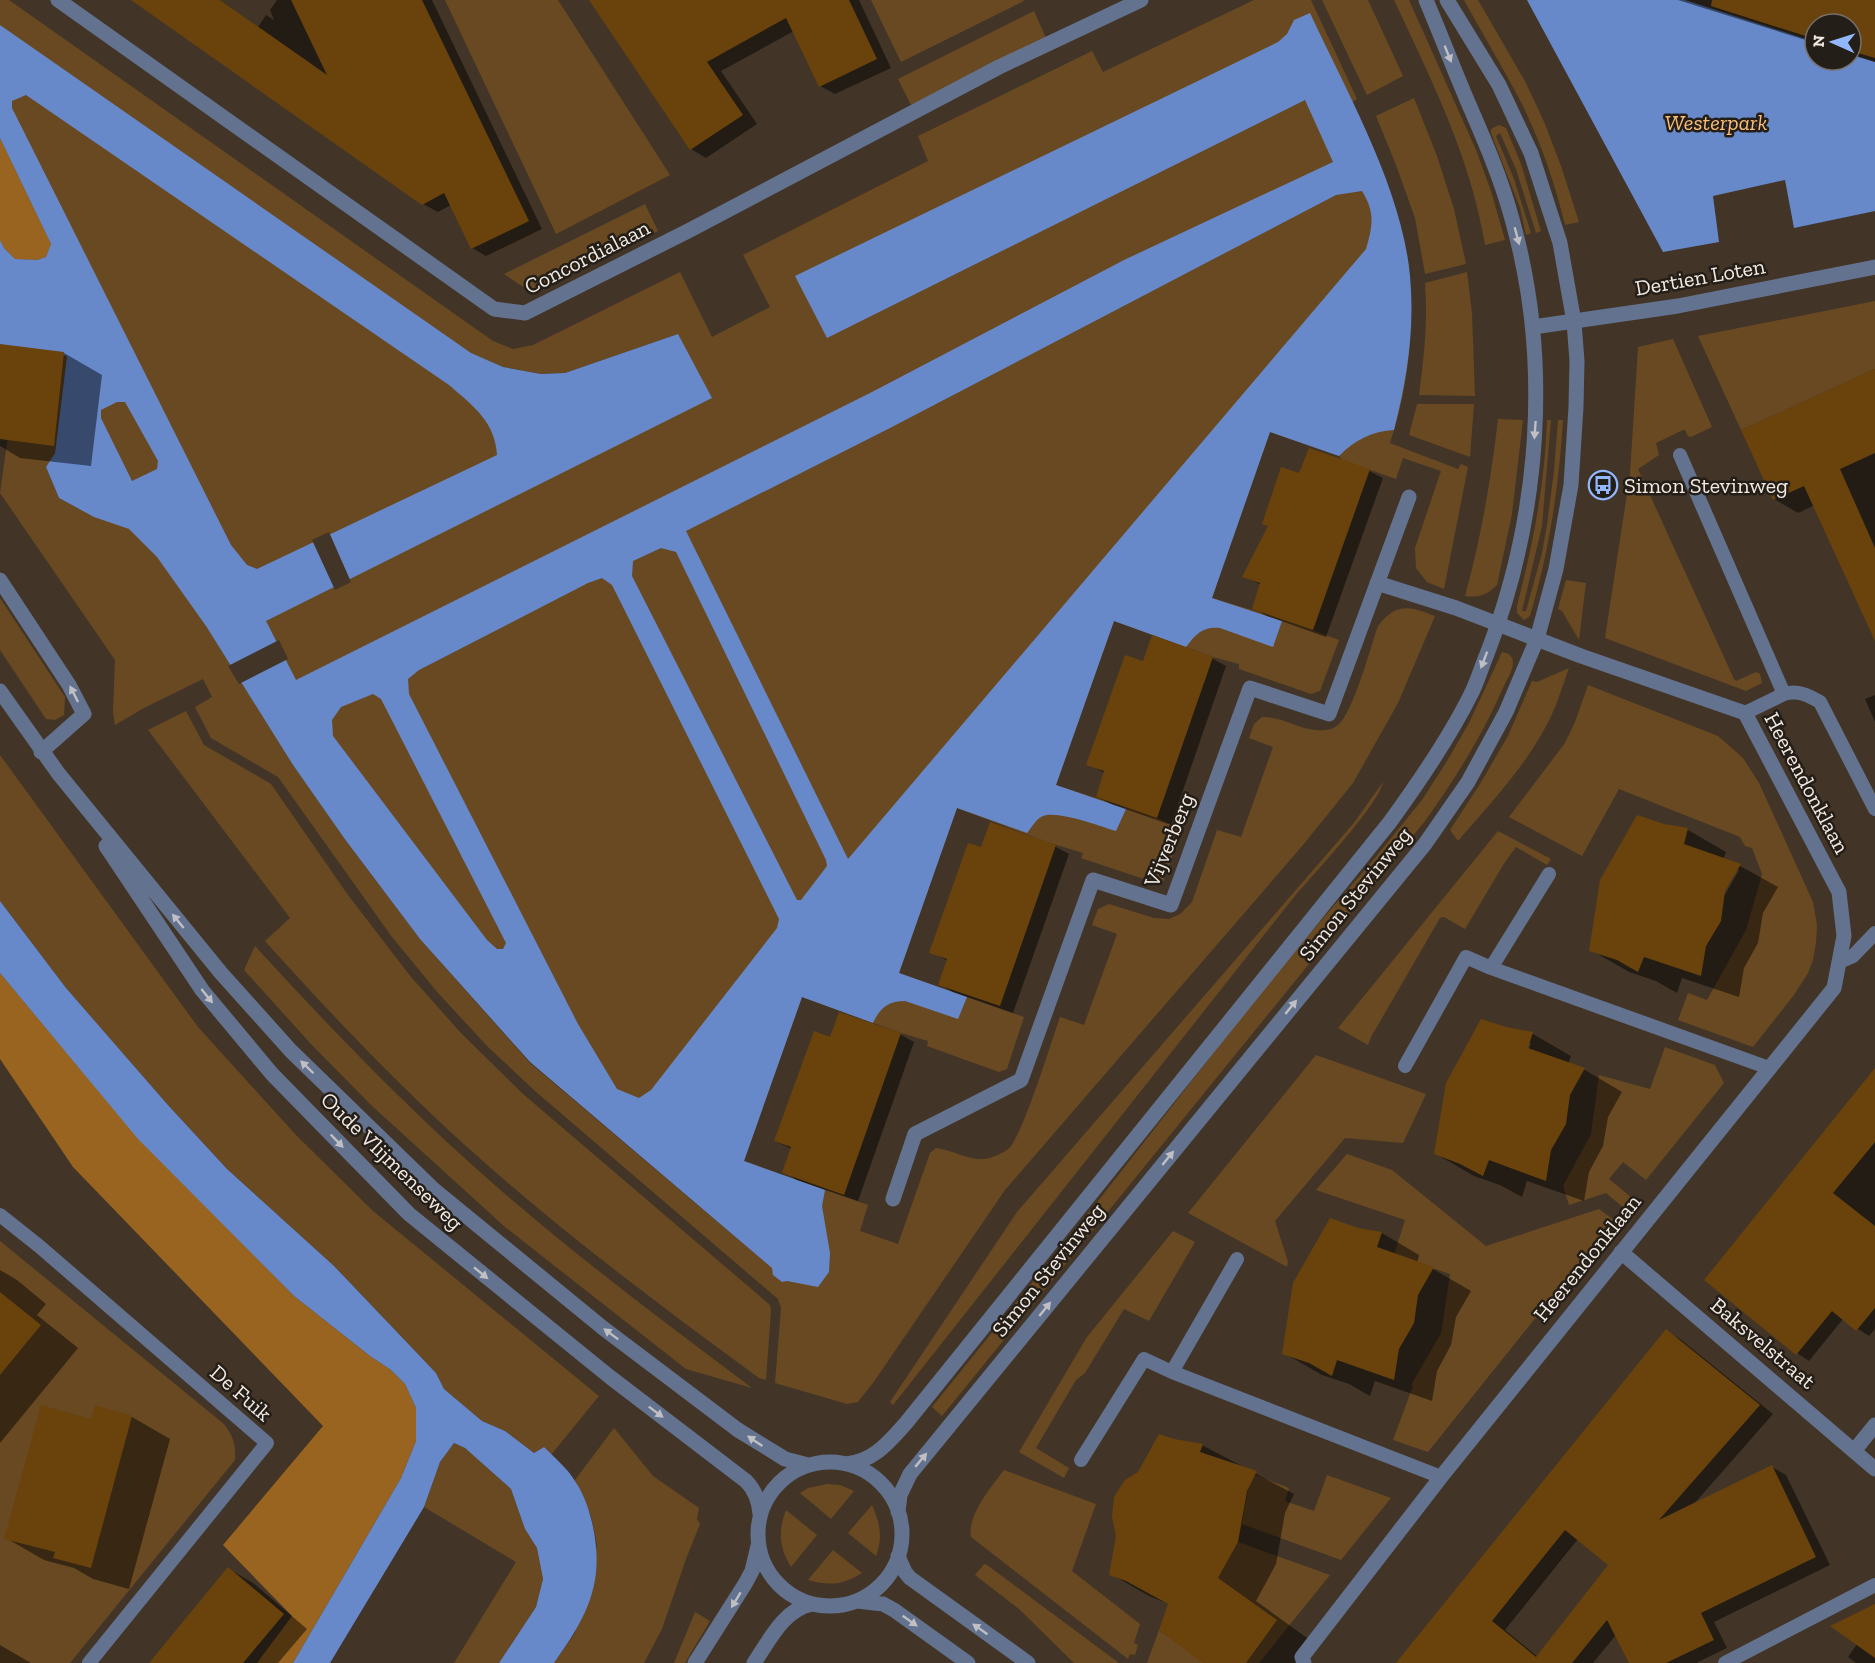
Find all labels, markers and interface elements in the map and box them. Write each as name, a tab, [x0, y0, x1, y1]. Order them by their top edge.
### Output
north arrow	[1803, 12, 1863, 72]
text: N	[1809, 35, 1828, 48]
one-way arrow	[1444, 45, 1453, 63]
park label: Westerpark	[1665, 109, 1767, 136]
street label: Concordialaan	[520, 214, 655, 300]
one-way arrow	[1513, 227, 1522, 245]
street label: Dertien Loten	[1633, 252, 1768, 302]
one-way arrow	[1530, 420, 1539, 439]
bus stop icon: Simon Stevinweg	[1587, 469, 1619, 501]
place label: Simon Stevinweg	[1624, 472, 1788, 499]
one-way arrow	[1479, 651, 1488, 669]
one-way arrow	[69, 685, 79, 703]
street label: Heerendonklaan	[1758, 708, 1856, 859]
street label: Vijverberg	[1138, 789, 1200, 892]
street label: Simon Stevinweg	[1293, 822, 1417, 966]
one-way arrow	[172, 913, 185, 929]
one-way arrow	[200, 989, 213, 1004]
one-way arrow	[1285, 999, 1298, 1015]
one-way arrow	[300, 1061, 314, 1075]
street label: Oude Vlijmenseweg	[315, 1086, 469, 1236]
one-way arrow	[330, 1134, 344, 1148]
one-way arrow	[1161, 1151, 1174, 1166]
street label: Heerendonklaan	[1527, 1189, 1647, 1327]
street label: Simon Stevinweg	[986, 1198, 1110, 1342]
one-way arrow	[473, 1266, 489, 1279]
street label: Baksvelstraat	[1705, 1291, 1822, 1395]
one-way arrow	[1038, 1301, 1051, 1317]
one-way arrow	[603, 1328, 619, 1341]
street label: De Fuik	[205, 1359, 278, 1428]
one-way arrow	[648, 1406, 664, 1418]
one-way arrow	[747, 1436, 763, 1447]
one-way arrow	[914, 1453, 927, 1468]
one-way arrow	[731, 1591, 741, 1608]
one-way arrow	[902, 1615, 918, 1626]
one-way arrow	[973, 1623, 989, 1635]

